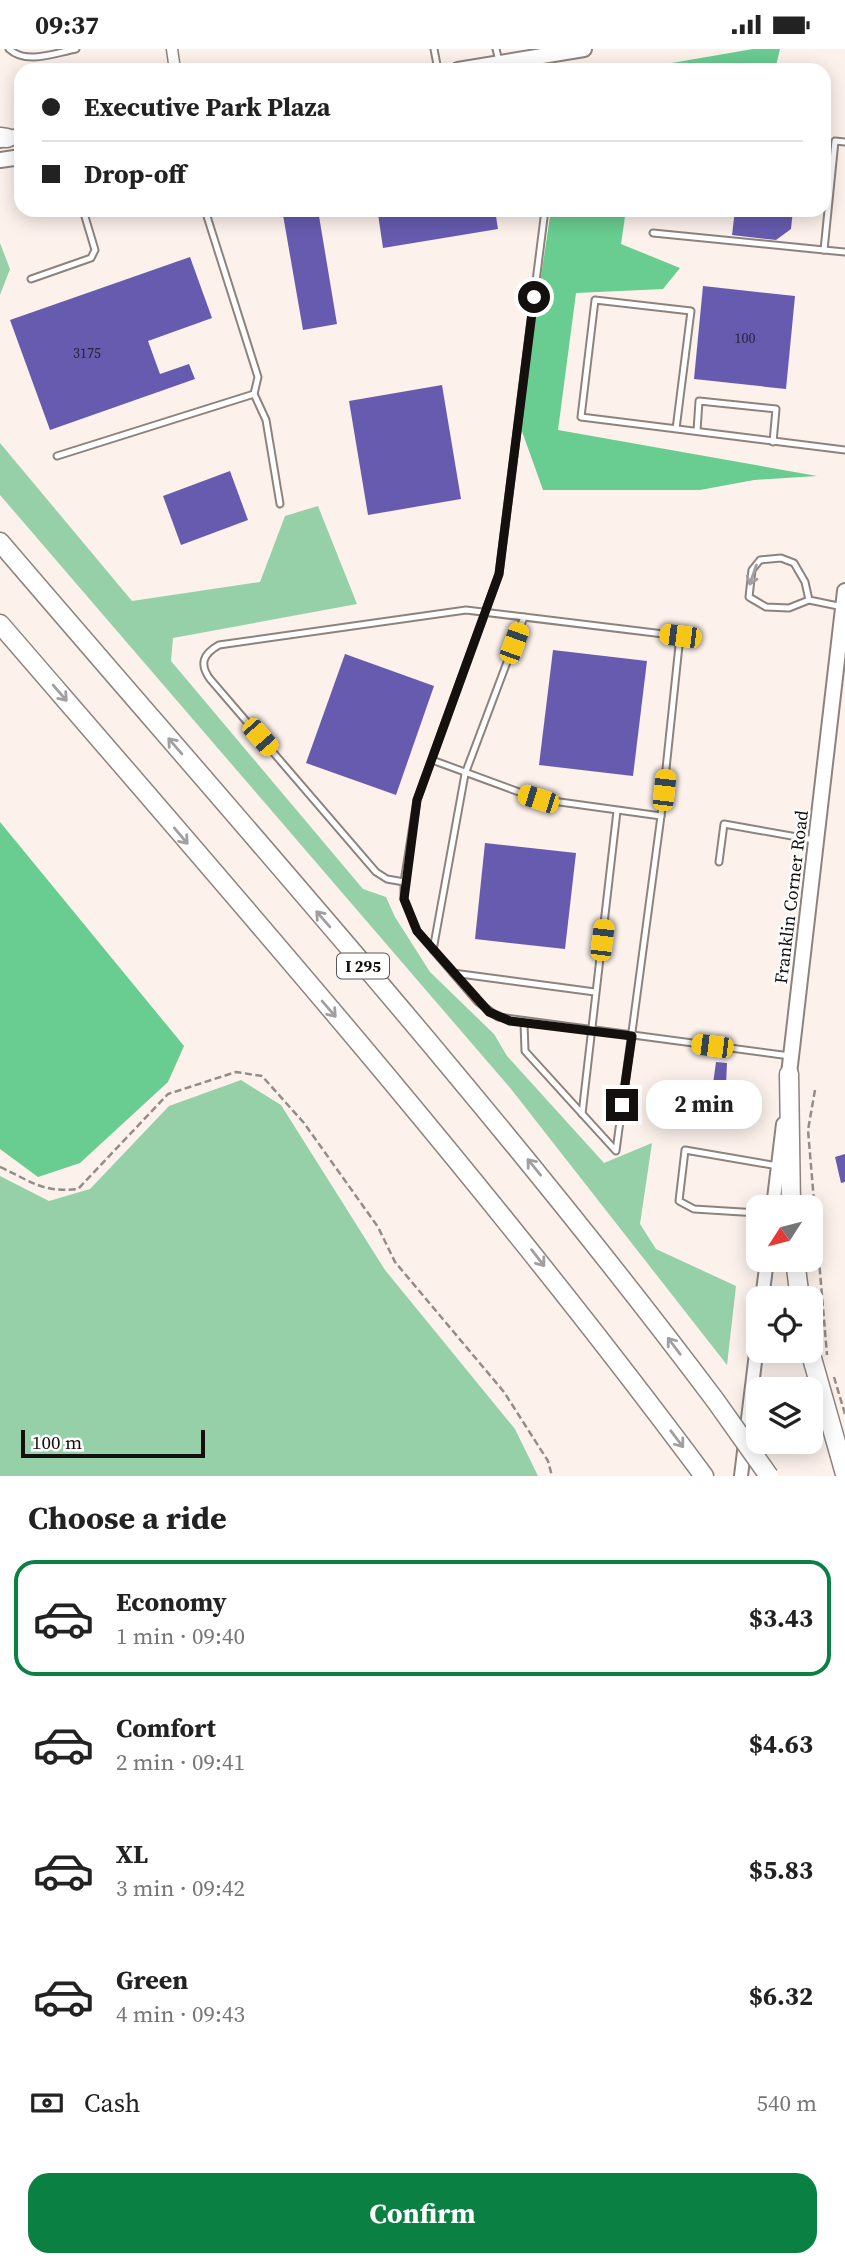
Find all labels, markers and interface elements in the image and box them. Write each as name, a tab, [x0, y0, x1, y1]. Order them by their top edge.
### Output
text: 09:37	[35, 7, 99, 43]
text: Executive Park Plaza	[84, 89, 330, 125]
text: Drop-off	[84, 156, 186, 192]
route start	[518, 281, 550, 313]
house number: 100	[735, 328, 756, 348]
house number: 3175	[73, 343, 101, 363]
one-way arrow	[746, 564, 758, 585]
car	[497, 620, 532, 666]
car	[658, 623, 703, 649]
one-way arrow	[52, 684, 68, 702]
car	[239, 714, 282, 760]
one-way arrow	[167, 737, 183, 755]
car	[652, 768, 677, 812]
car	[515, 783, 562, 815]
street label: Franklin Corner Road	[768, 809, 814, 985]
one-way arrow	[173, 827, 189, 845]
one-way arrow	[315, 910, 331, 928]
car	[590, 918, 615, 962]
road number: I 295	[337, 953, 389, 979]
one-way arrow	[321, 1000, 337, 1018]
car	[690, 1033, 735, 1059]
callout: 2 min	[646, 1081, 762, 1129]
text: 2 min	[674, 1088, 734, 1120]
route end	[606, 1089, 638, 1121]
one-way arrow	[526, 1158, 541, 1176]
north arrow	[746, 1195, 822, 1272]
map controls	[746, 1195, 823, 1454]
one-way arrow	[531, 1249, 546, 1267]
button: locate	[746, 1286, 823, 1363]
one-way arrow	[666, 1337, 681, 1356]
button: layers	[746, 1377, 823, 1454]
scale bar	[21, 1427, 205, 1459]
text: 100 m	[32, 1429, 82, 1455]
one-way arrow	[669, 1429, 684, 1448]
text: Choose a ride	[28, 1496, 227, 1540]
text: Economy	[116, 1584, 227, 1620]
icon: car	[32, 1587, 95, 1650]
text: $3.43	[749, 1600, 813, 1636]
text: 1 min · 09:40	[116, 1620, 245, 1652]
text: Comfort	[116, 1710, 216, 1746]
icon: car	[32, 1713, 95, 1776]
text: $4.63	[749, 1726, 813, 1762]
text: 2 min · 09:41	[116, 1746, 245, 1778]
text: XL	[116, 1836, 148, 1872]
icon: car	[32, 1839, 95, 1902]
text: $5.83	[749, 1852, 813, 1888]
text: 3 min · 09:42	[116, 1872, 245, 1904]
text: Green	[116, 1962, 188, 1998]
icon: car	[32, 1965, 95, 2028]
text: $6.32	[749, 1978, 813, 2014]
text: 4 min · 09:43	[116, 1998, 245, 2030]
icon: cash	[28, 2084, 66, 2122]
text: Cash	[84, 2085, 140, 2121]
text: 540 m	[756, 2087, 817, 2119]
button: Confirm	[28, 2173, 817, 2253]

